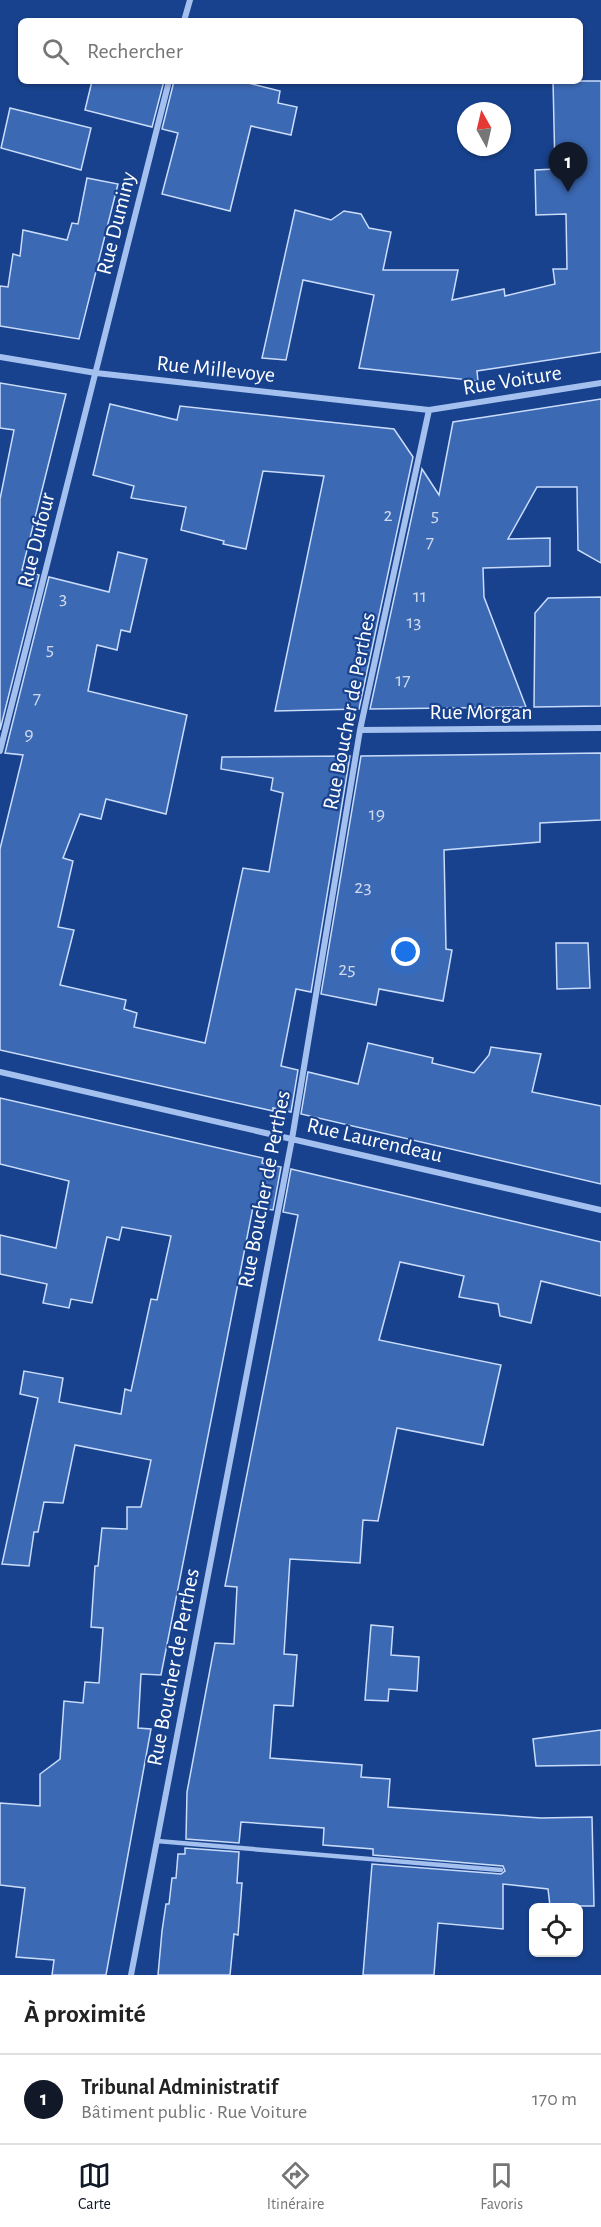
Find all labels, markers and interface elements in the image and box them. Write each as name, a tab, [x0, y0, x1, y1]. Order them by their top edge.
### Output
search box	[18, 18, 583, 84]
icon: search	[39, 35, 72, 68]
text: Rechercher	[87, 40, 183, 62]
north arrow	[457, 102, 511, 156]
pin: 1	[548, 142, 588, 192]
street label: Rue Duminy	[93, 169, 140, 277]
street label: Rue Millevoye	[155, 352, 276, 386]
street label: Rue Voiture	[461, 361, 563, 399]
street label: Rue Dufour	[14, 490, 58, 590]
house number: 2	[383, 505, 393, 525]
house number: 5	[431, 505, 439, 525]
house number: 7	[426, 532, 434, 552]
house number: 11	[413, 586, 427, 606]
house number: 3	[59, 588, 67, 608]
street label: Rue Boucher de Perthes	[319, 611, 379, 812]
house number: 13	[406, 612, 422, 632]
house number: 5	[46, 639, 54, 659]
house number: 17	[395, 670, 411, 690]
house number: 7	[33, 688, 41, 708]
street label: Rue Morgan	[429, 701, 533, 723]
house number: 9	[24, 724, 34, 744]
house number: 19	[369, 804, 385, 824]
house number: 23	[354, 877, 372, 897]
your location	[391, 937, 420, 966]
house number: 25	[338, 959, 356, 979]
street label: Rue Boucher de Perthes	[234, 1089, 294, 1290]
street label: Rue Laurendeau	[305, 1114, 445, 1166]
street label: Rue Boucher de Perthes	[143, 1567, 203, 1768]
map controls	[529, 1903, 583, 1957]
button: locate	[529, 1903, 583, 1957]
text: À proximité	[24, 2001, 146, 2027]
text: Tribunal Administratif	[81, 2076, 278, 2098]
text: 1	[40, 2089, 47, 2109]
text: 170 m	[532, 2089, 577, 2109]
text: Bâtiment public · Rue Voiture	[81, 2102, 307, 2122]
tab: Carte	[78, 2159, 111, 2214]
tab: Itinéraire	[267, 2159, 324, 2214]
tab: Favoris	[480, 2159, 523, 2214]

